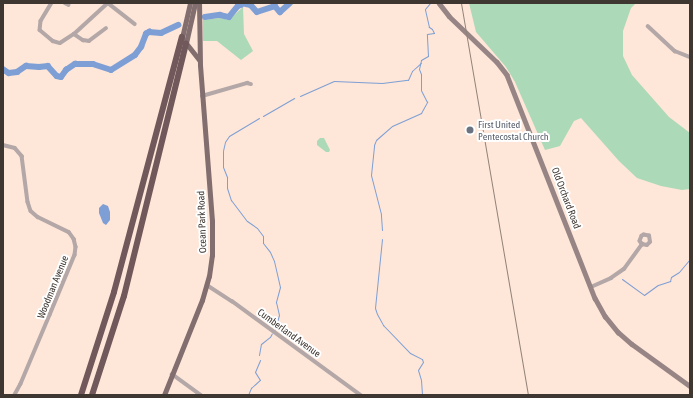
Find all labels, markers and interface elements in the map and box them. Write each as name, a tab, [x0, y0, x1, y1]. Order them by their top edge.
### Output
place label: First United Pentecostal Church	[478, 118, 549, 142]
marker: First United Pentecostal Church	[465, 125, 475, 135]
street label: Old Orchard Road	[549, 166, 583, 230]
street label: Ocean Park Road	[195, 191, 209, 253]
street label: Woodman Avenue	[35, 254, 71, 320]
street label: Cumberland Avenue	[255, 306, 323, 360]

